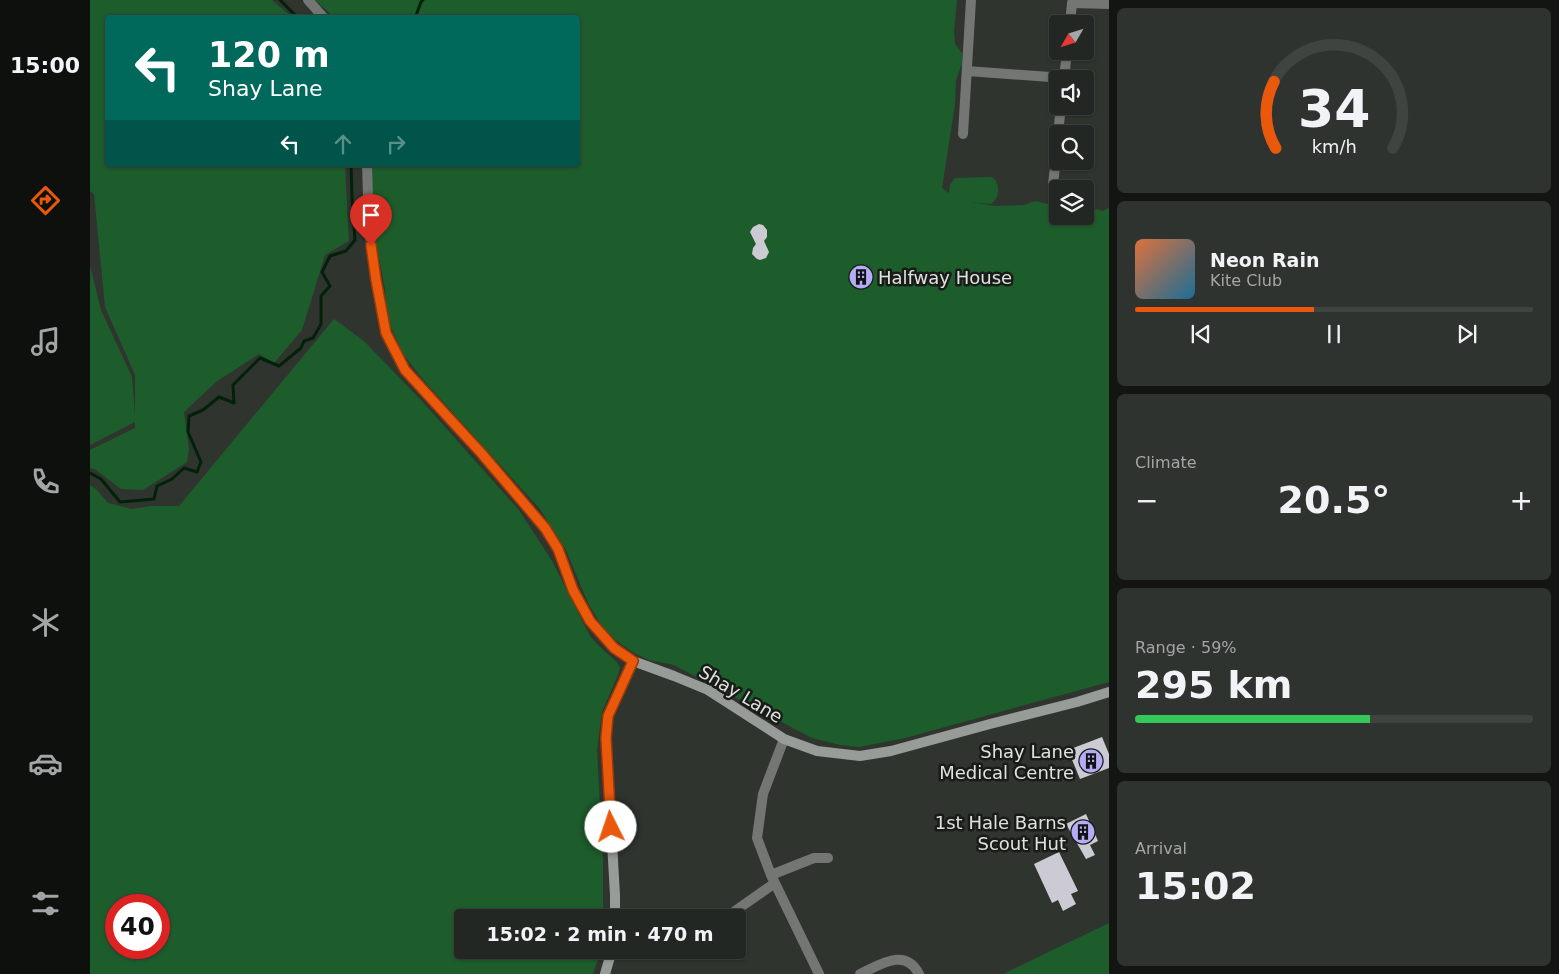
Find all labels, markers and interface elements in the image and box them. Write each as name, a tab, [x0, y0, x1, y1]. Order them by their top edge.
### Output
north arrow	[1049, 15, 1094, 60]
map controls	[1049, 15, 1094, 225]
icon: left	[125, 35, 190, 100]
text: 120 m	[208, 35, 330, 75]
text: 15:00	[10, 53, 80, 78]
button: sound	[1049, 70, 1094, 115]
text: Shay Lane	[208, 76, 323, 101]
text: 34	[1298, 79, 1370, 139]
button: search	[1049, 125, 1094, 170]
icon: left	[276, 130, 304, 158]
icon: ahead	[329, 130, 357, 158]
icon: right	[382, 130, 410, 158]
text: km/h	[1311, 136, 1357, 157]
button: layers	[1049, 180, 1094, 225]
icon: directions	[28, 183, 63, 218]
pin	[350, 194, 392, 245]
icon: arrive	[357, 201, 385, 229]
text: Neon Rain	[1210, 249, 1319, 271]
building icon: Halfway House	[848, 264, 874, 290]
place label: Halfway House	[878, 267, 1012, 288]
text: Kite Club	[1210, 271, 1282, 290]
icon: previous	[1187, 320, 1215, 348]
icon: pause	[1320, 320, 1348, 348]
icon: next	[1453, 320, 1481, 348]
icon: music	[28, 324, 63, 359]
text: Climate	[1135, 453, 1197, 472]
icon: phone	[28, 464, 63, 499]
text: 20.5°	[1278, 478, 1390, 522]
text: −	[1135, 484, 1158, 517]
text: +	[1510, 484, 1533, 517]
icon: climate	[28, 605, 63, 640]
text: Range · 59%	[1135, 638, 1237, 657]
street label: Shay Lane	[695, 661, 787, 727]
text: 295 km	[1135, 663, 1292, 707]
place label: Shay Lane Medical Centre	[939, 741, 1074, 783]
icon: car	[28, 746, 63, 781]
building icon: Shay Lane Medical Centre	[1078, 748, 1104, 774]
position arrow	[584, 800, 636, 852]
place label: 1st Hale Barns Scout Hut	[935, 812, 1066, 854]
building icon: 1st Hale Barns Scout Hut	[1070, 819, 1096, 845]
text: Arrival	[1135, 839, 1187, 858]
text: 15:02	[1135, 864, 1256, 908]
icon: filters	[28, 886, 63, 921]
speed limit sign: 40	[105, 894, 170, 959]
text: 15:02 · 2 min · 470 m	[486, 923, 714, 945]

